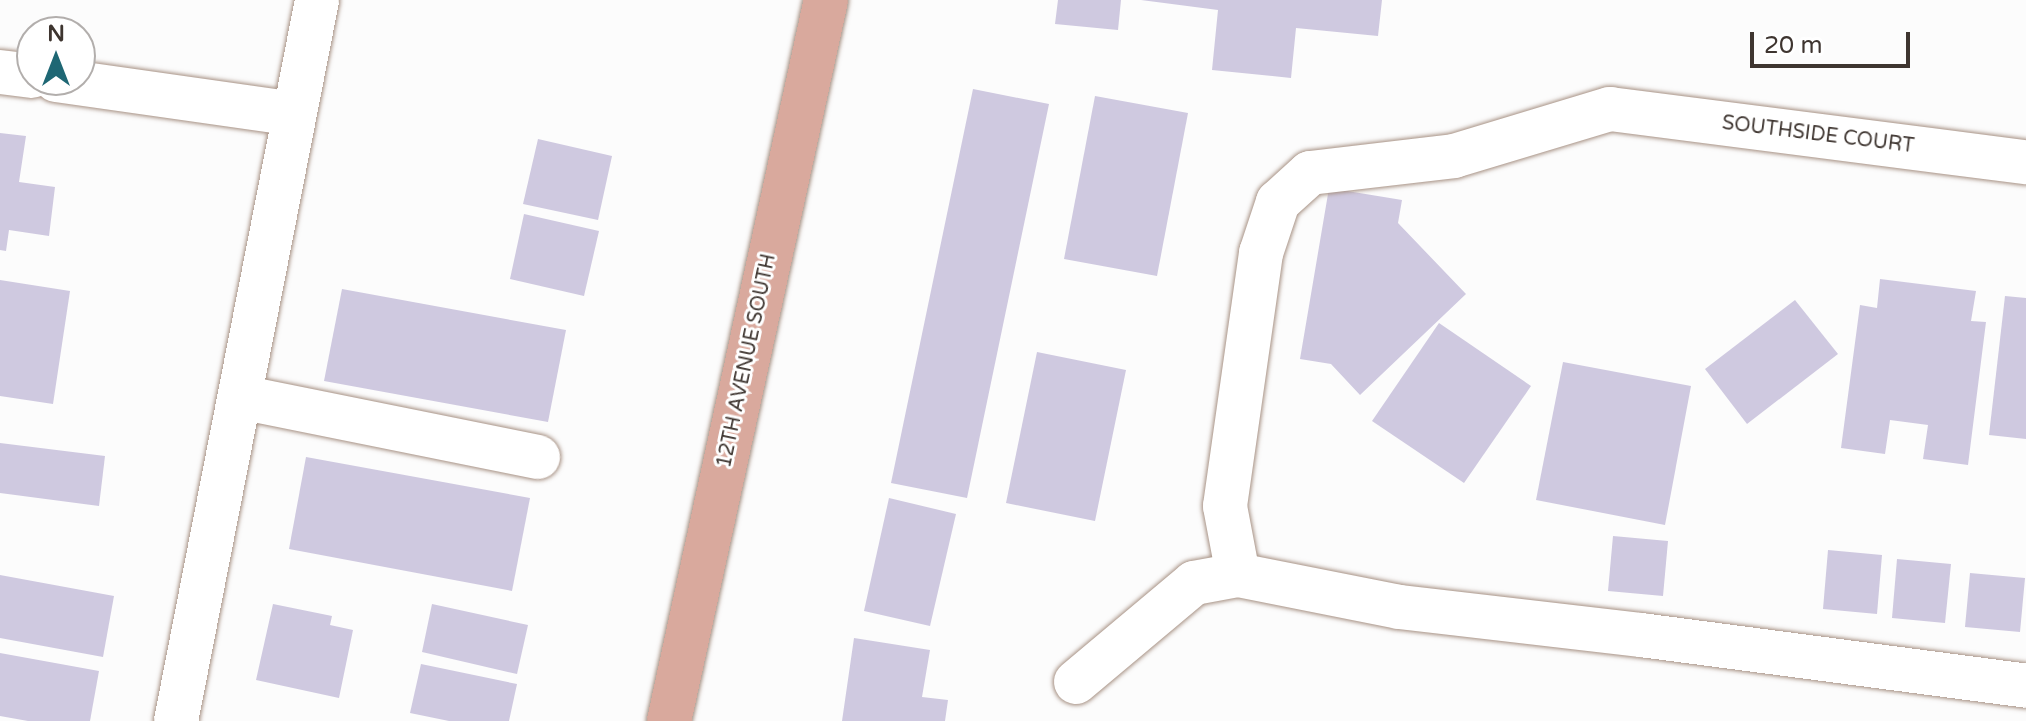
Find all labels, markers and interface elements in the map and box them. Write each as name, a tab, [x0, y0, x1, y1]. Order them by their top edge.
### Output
north arrow	[16, 16, 96, 96]
scale bar	[1754, 16, 1914, 66]
text: N	[47, 21, 65, 47]
text: 20 m	[1764, 31, 1822, 60]
street label: SOUTHSIDE COURT	[1721, 111, 1915, 159]
street label: 12TH AVENUE SOUTH	[713, 252, 781, 470]

